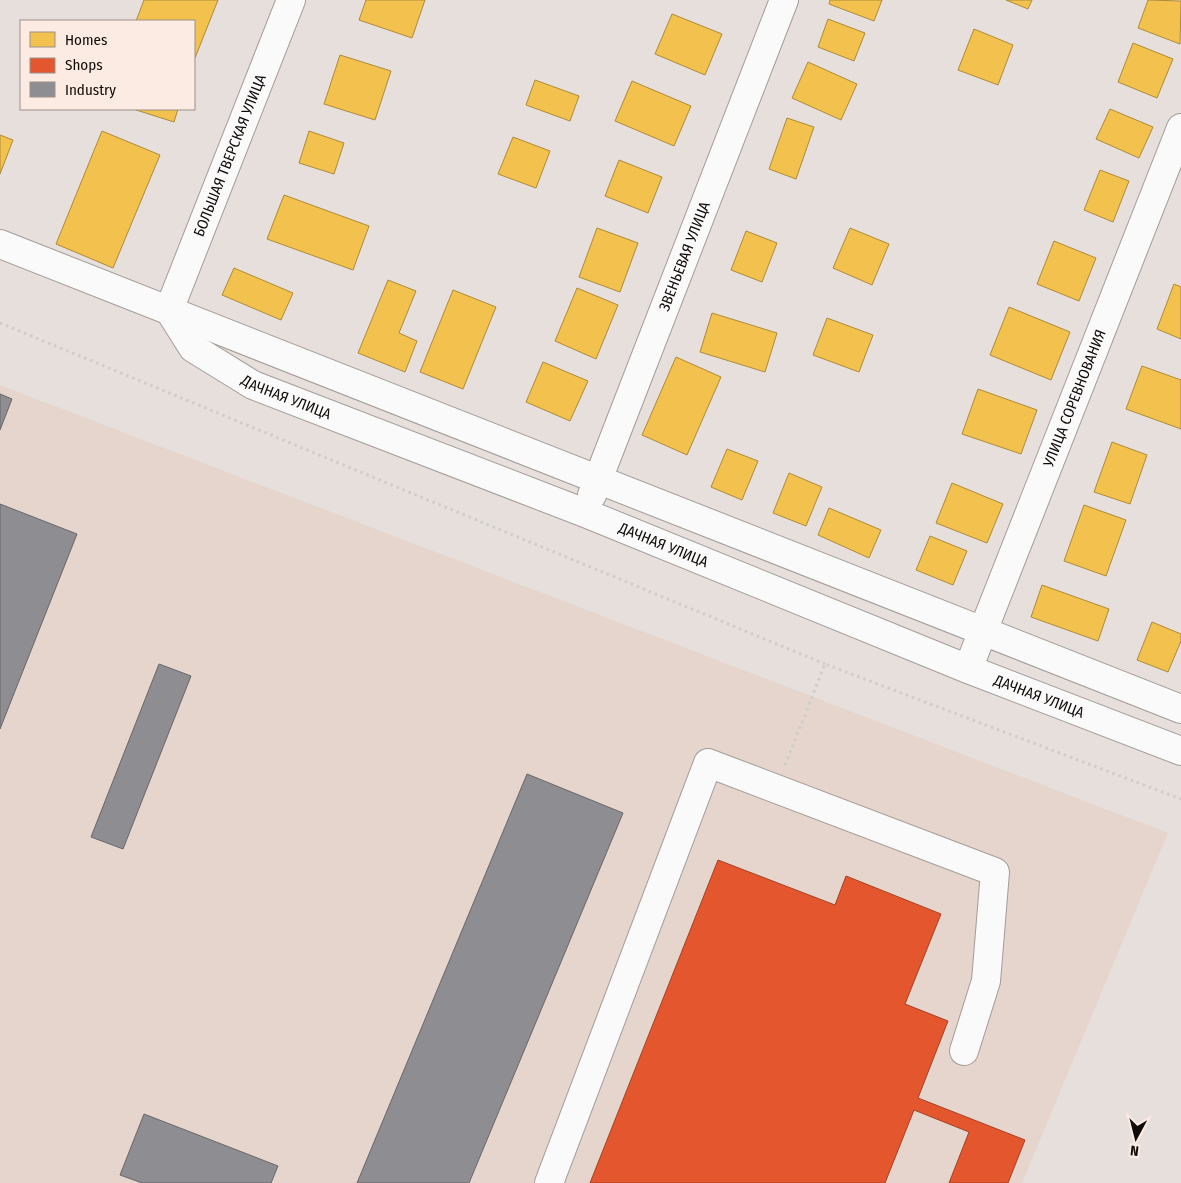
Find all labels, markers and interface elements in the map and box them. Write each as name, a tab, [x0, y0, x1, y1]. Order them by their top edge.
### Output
legend	[20, 20, 195, 110]
text: Homes	[65, 31, 107, 49]
text: Shops	[65, 56, 103, 74]
street label: БОЛЬШАЯ ТВЕРСКАЯ УЛИЦА	[190, 72, 270, 239]
text: Industry	[65, 81, 116, 99]
street label: ЗВЕНЬЕВАЯ УЛИЦА	[655, 199, 714, 314]
street label: УЛИЦА СОРЕВНОВАНИЯ	[1039, 327, 1110, 470]
street label: ДАЧНАЯ УЛИЦА	[237, 371, 334, 423]
street label: ДАЧНАЯ УЛИЦА	[615, 518, 711, 571]
street label: ДАЧНАЯ УЛИЦА	[991, 671, 1087, 722]
north arrow	[1111, 1113, 1161, 1163]
text: N	[1129, 1141, 1140, 1159]

